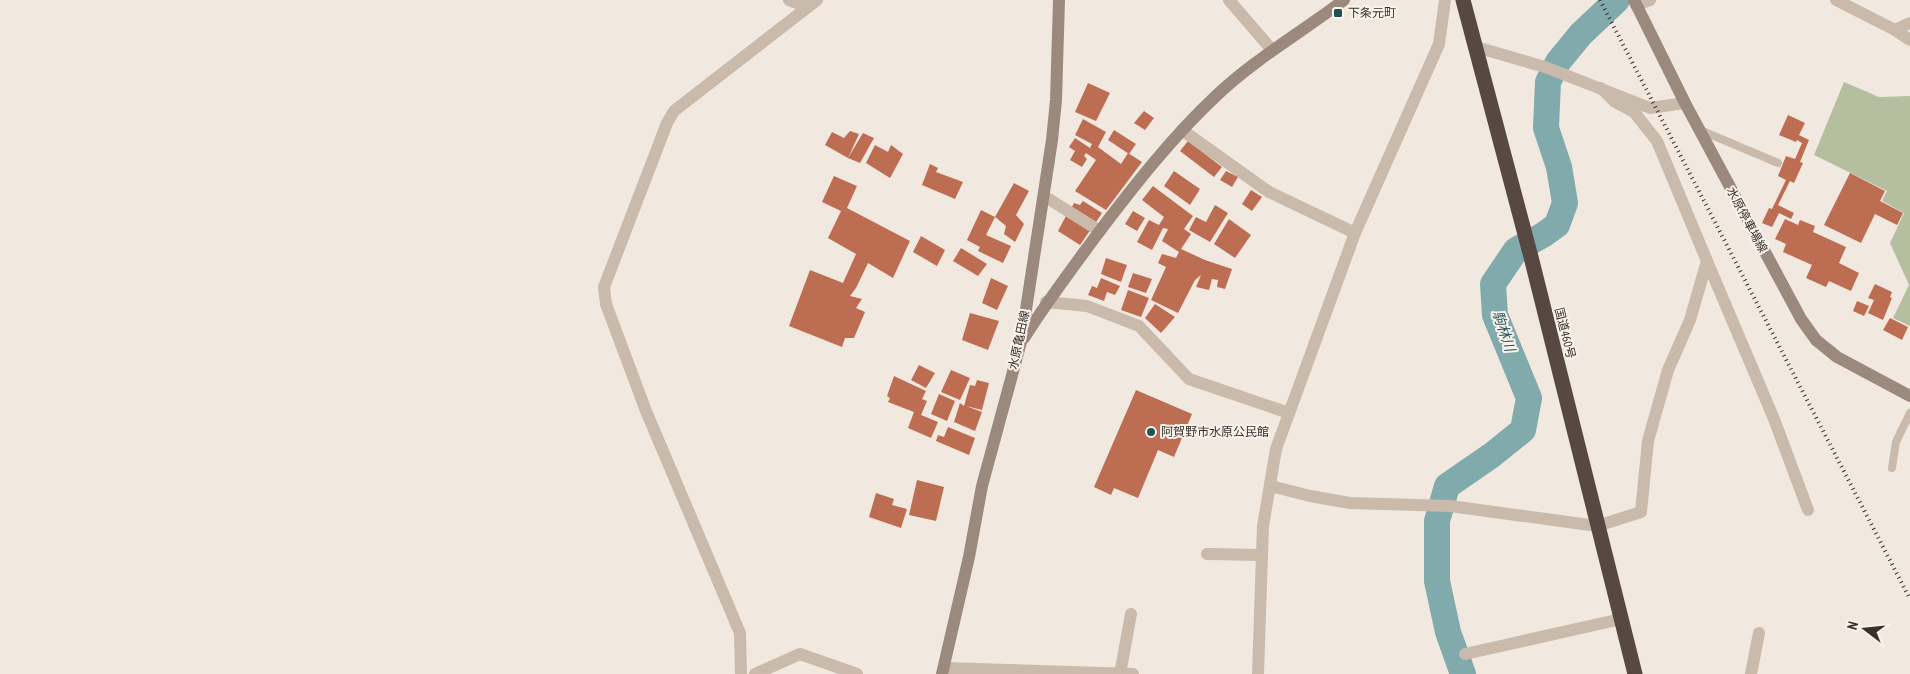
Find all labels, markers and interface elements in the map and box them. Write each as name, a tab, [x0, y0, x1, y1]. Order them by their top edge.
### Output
place label: 下条元町	[1348, 5, 1396, 20]
marker: 下条元町	[1332, 7, 1344, 19]
street label: 水原停車場線	[1724, 184, 1771, 255]
street label: 国道460号	[1552, 306, 1579, 360]
water label: 駒林川	[1489, 308, 1520, 356]
street label: 水原亀田線	[1005, 309, 1032, 371]
place label: 阿賀野市水原公民館	[1161, 424, 1269, 439]
marker: 阿賀野市水原公民館	[1145, 426, 1157, 438]
north arrow	[1840, 604, 1890, 654]
text: N	[1843, 619, 1862, 632]

